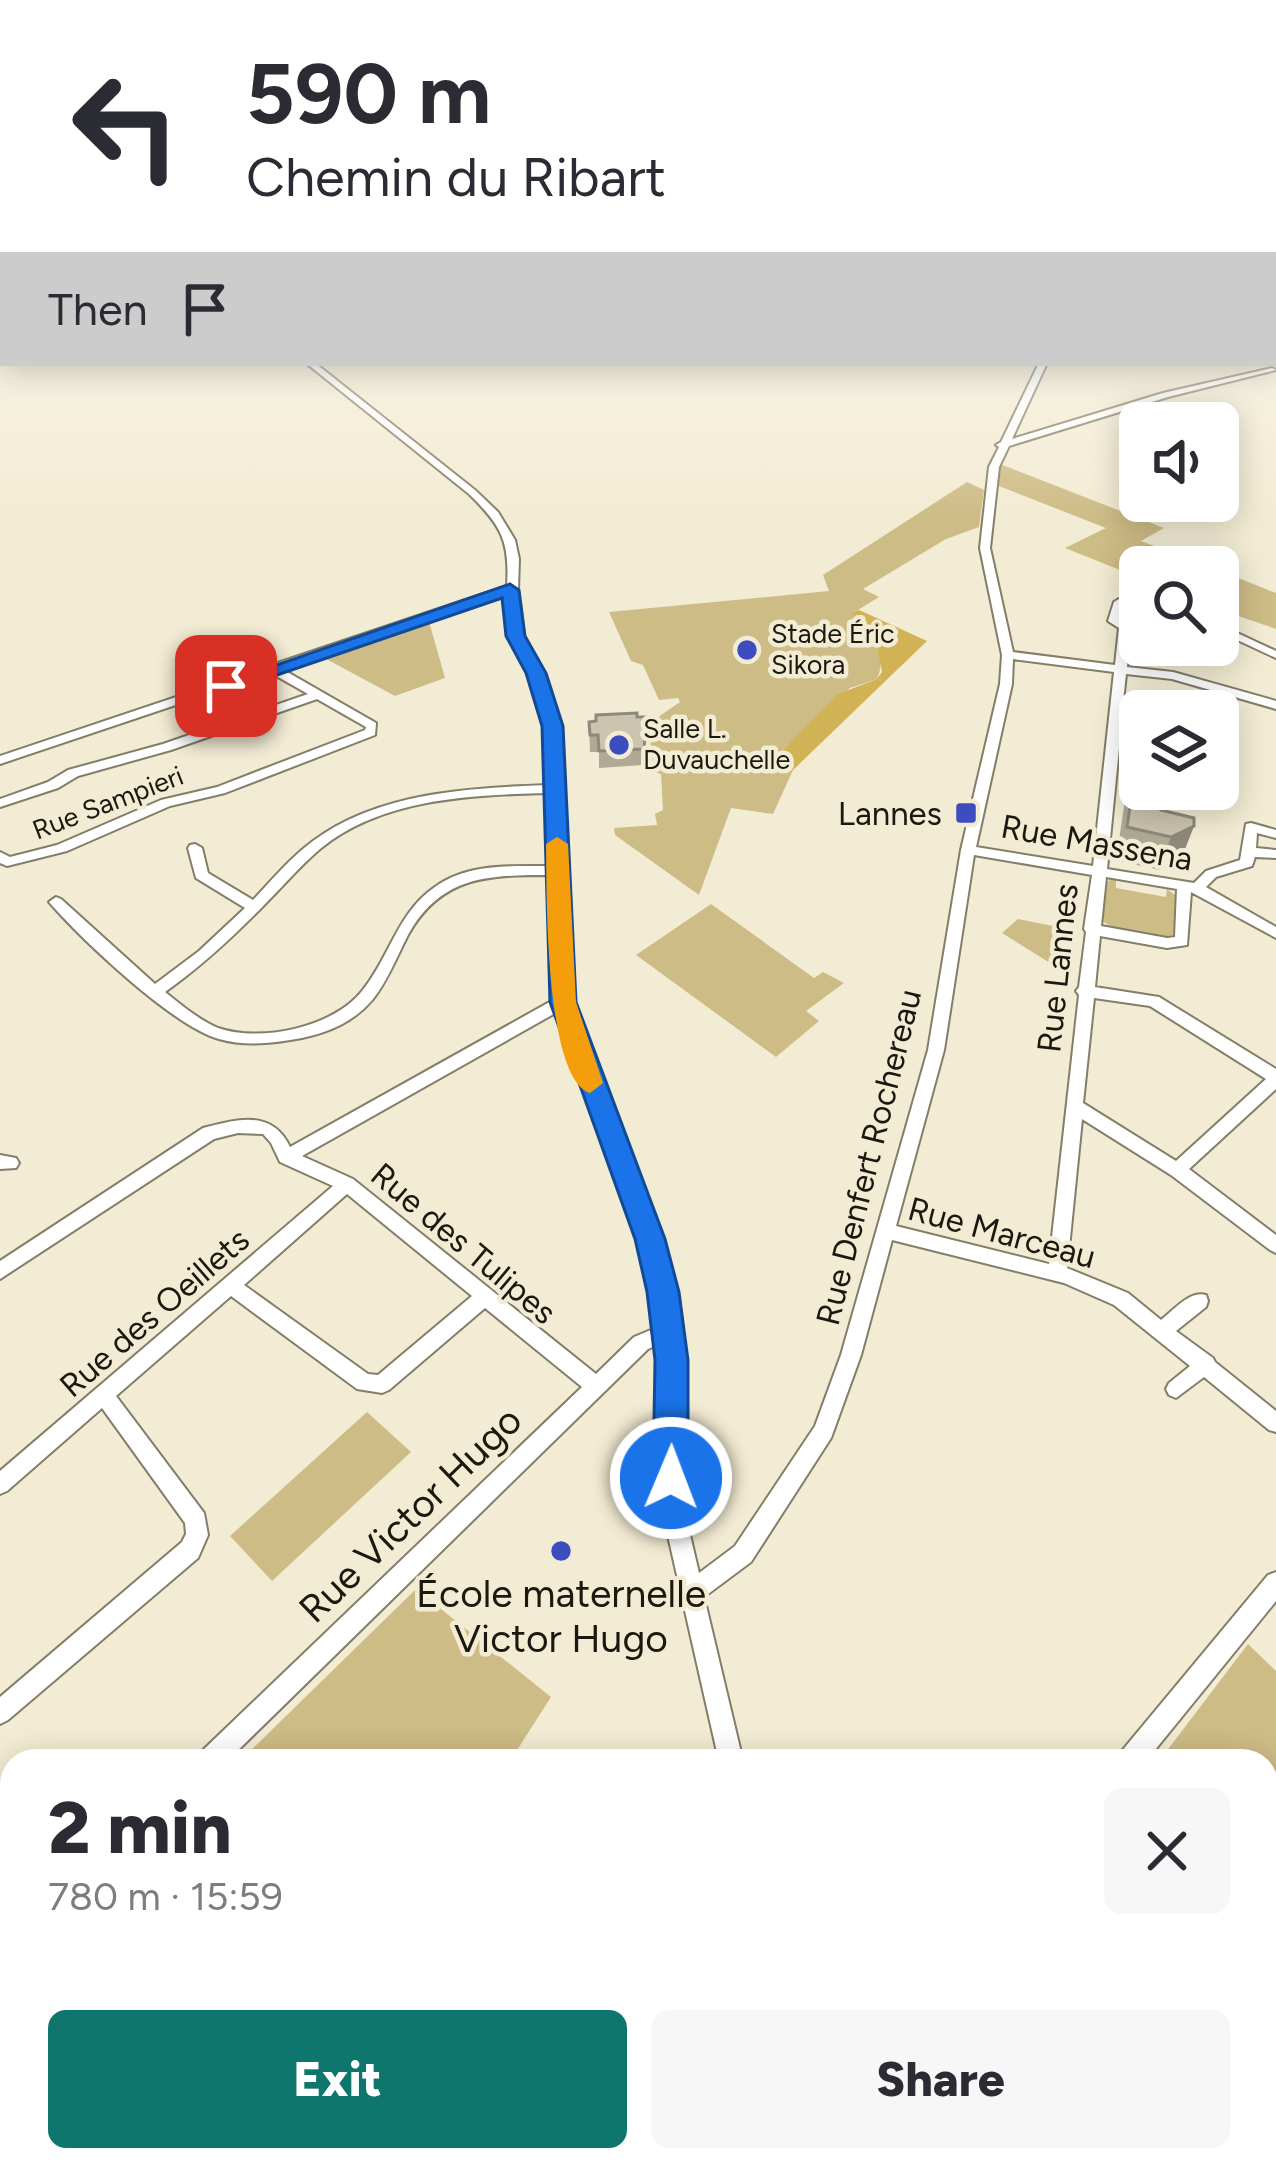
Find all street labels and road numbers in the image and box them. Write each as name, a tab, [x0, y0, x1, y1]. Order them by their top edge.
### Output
street label: Rue Sampieri	[28, 759, 188, 846]
street label: Rue Massena	[998, 806, 1196, 879]
street label: Rue Lannes	[1029, 882, 1086, 1054]
street label: Rue Denfert Rochereau	[808, 985, 929, 1329]
street label: Rue des Tulipes	[363, 1155, 564, 1332]
street label: Rue Marceau	[904, 1189, 1100, 1276]
street label: Rue des Oeillets	[52, 1220, 257, 1405]
street label: Rue Victor Hugo	[289, 1396, 531, 1632]

